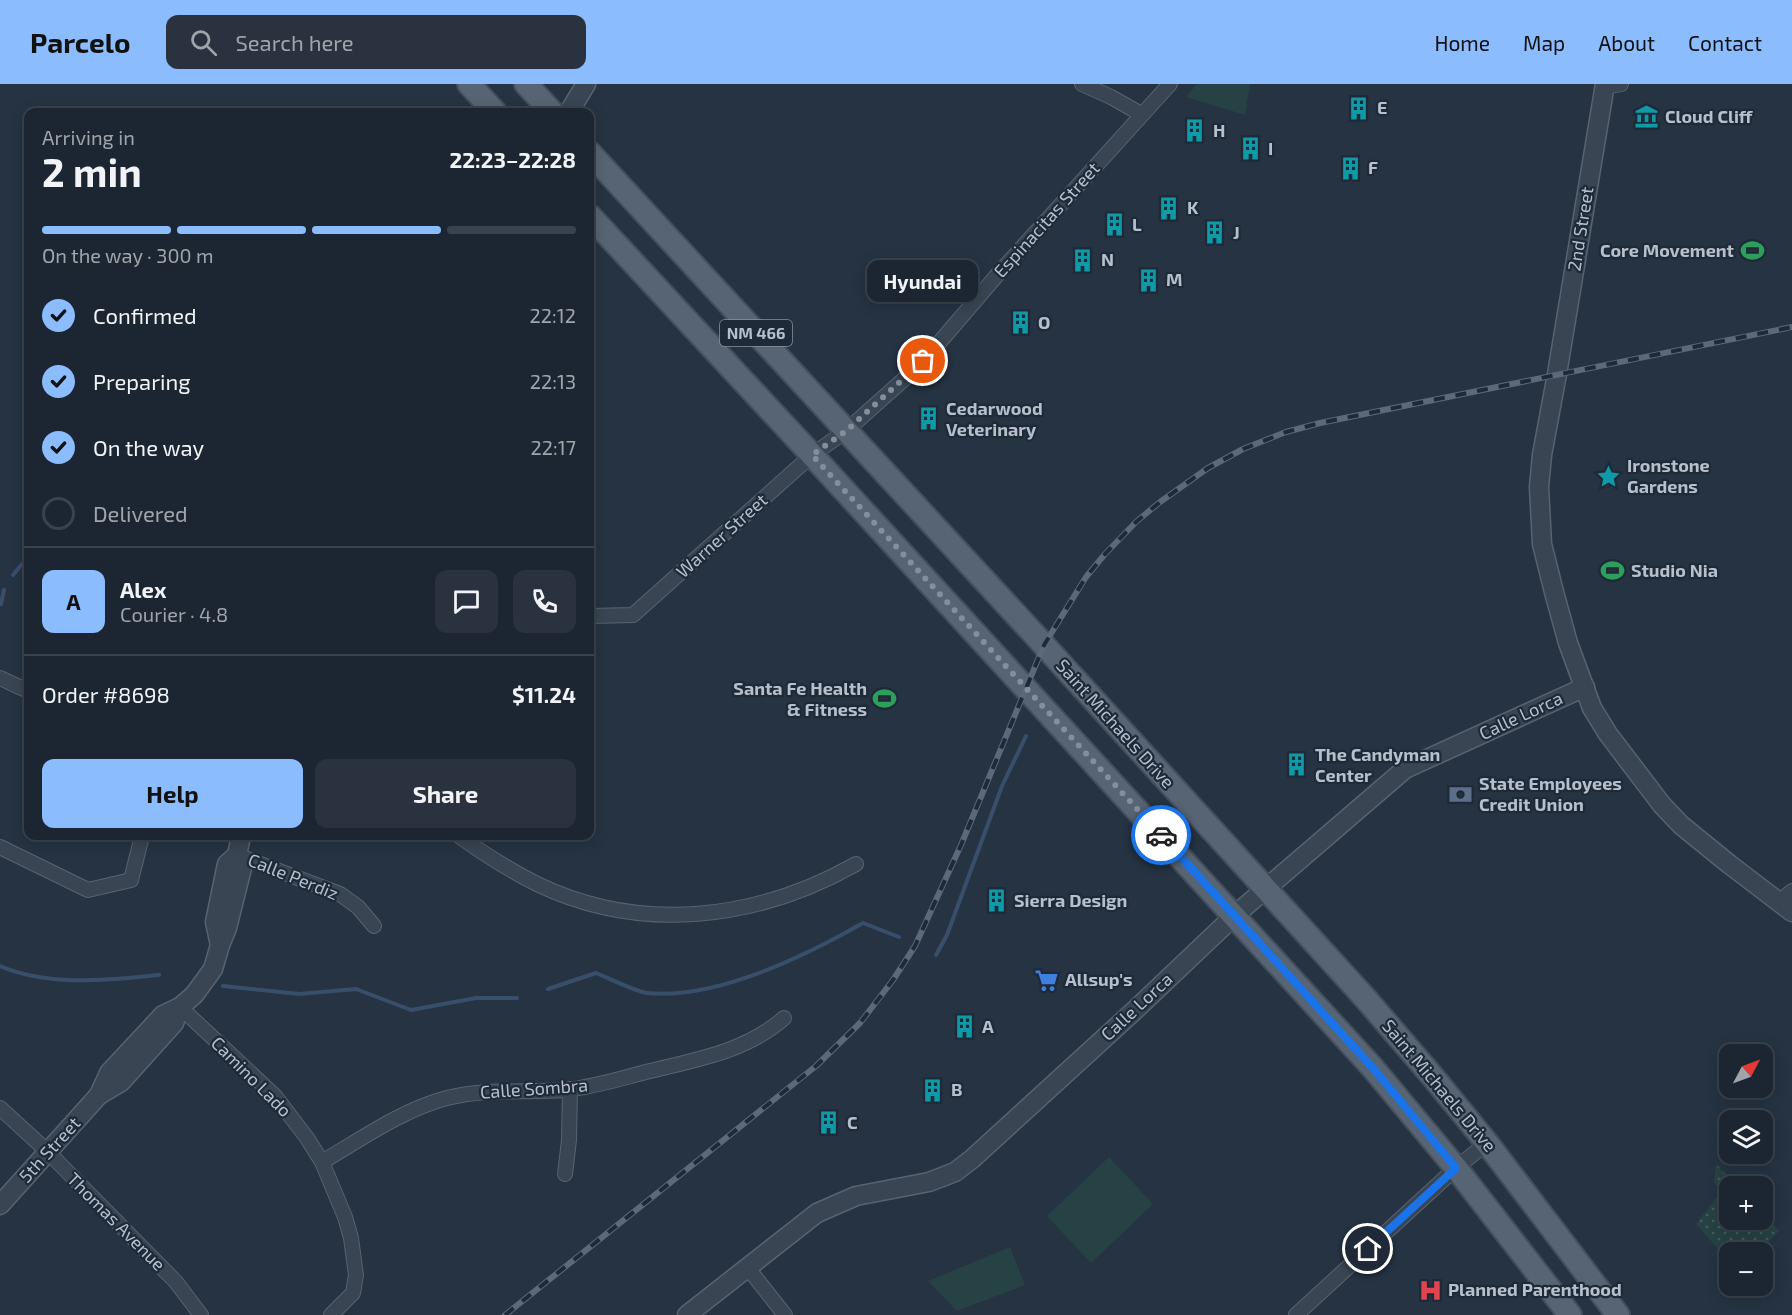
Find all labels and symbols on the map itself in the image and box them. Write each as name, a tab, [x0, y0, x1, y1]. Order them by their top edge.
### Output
building icon: E	[1346, 95, 1372, 121]
place label: E	[1377, 96, 1387, 118]
museum icon: Cloud Cliff	[1634, 104, 1660, 130]
place label: Cloud Cliff	[1665, 105, 1754, 127]
building icon: H	[1182, 118, 1208, 144]
place label: H	[1213, 119, 1225, 141]
building icon: I	[1237, 136, 1263, 162]
place label: I	[1268, 137, 1273, 159]
building icon: F	[1337, 155, 1363, 181]
place label: F	[1368, 156, 1378, 178]
street label: Espinacitas Street	[989, 157, 1104, 282]
street label: 2nd Street	[1563, 185, 1598, 273]
building icon: K	[1156, 195, 1182, 221]
place label: K	[1187, 196, 1199, 218]
building icon: L	[1101, 212, 1127, 238]
place label: L	[1132, 213, 1142, 235]
building icon: J	[1202, 220, 1228, 246]
place label: J	[1233, 221, 1240, 243]
sports icon: Core Movement	[1739, 238, 1765, 264]
place label: Core Movement	[1600, 239, 1735, 261]
building icon: N	[1070, 247, 1096, 273]
place label: N	[1101, 248, 1114, 270]
callout: Hyundai	[868, 259, 978, 301]
building icon: M	[1135, 267, 1161, 293]
place label: M	[1166, 268, 1182, 290]
building icon: O	[1007, 310, 1033, 336]
place label: O	[1038, 311, 1050, 333]
road number: NM 466	[720, 320, 792, 346]
pin	[897, 335, 948, 386]
place label: Cedarwood Veterinary	[946, 397, 1043, 440]
building icon: Cedarwood Veterinary	[915, 406, 941, 432]
place label: Ironstone Gardens	[1627, 454, 1710, 497]
place icon: Ironstone Gardens	[1596, 463, 1622, 489]
street label: Warner Street	[671, 489, 772, 582]
sports icon: Studio Nia	[1600, 558, 1626, 584]
place label: Studio Nia	[1631, 559, 1718, 581]
street label: Saint Michaels Drive	[1052, 654, 1179, 792]
place label: Santa Fe Health & Fitness	[733, 677, 867, 720]
sports icon: Santa Fe Health & Fitness	[872, 686, 898, 712]
street label: Calle Lorca	[1475, 686, 1566, 744]
place label: The Candyman Center	[1315, 743, 1440, 786]
building icon: The Candyman Center	[1284, 752, 1310, 778]
place label: State Employees Credit Union	[1479, 772, 1622, 815]
bank icon: State Employees Credit Union	[1448, 781, 1474, 807]
courier	[1131, 805, 1191, 865]
street label: Calle Perdiz	[245, 848, 342, 904]
building icon: Sierra Design	[983, 888, 1009, 914]
place label: Sierra Design	[1014, 889, 1127, 911]
supermarket icon: Allsup's	[1034, 967, 1060, 993]
place label: Allsup's	[1065, 968, 1133, 990]
street label: Calle Lorca	[1096, 968, 1177, 1045]
building icon: A	[951, 1014, 977, 1040]
place label: A	[982, 1015, 994, 1037]
street label: Saint Michaels Drive	[1378, 1015, 1502, 1156]
street label: Camino Lado	[207, 1031, 297, 1121]
north arrow	[1719, 1044, 1773, 1098]
street label: Calle Sombra	[479, 1073, 589, 1103]
building icon: B	[920, 1077, 946, 1103]
place label: B	[951, 1078, 963, 1100]
building icon: C	[816, 1110, 842, 1136]
place label: C	[847, 1111, 858, 1133]
street label: 5th Street	[14, 1112, 85, 1187]
street label: Thomas Avenue	[63, 1168, 170, 1275]
pin	[1342, 1223, 1393, 1274]
hospital icon: Planned Parenthood	[1417, 1277, 1443, 1303]
place label: Planned Parenthood	[1448, 1278, 1622, 1300]

